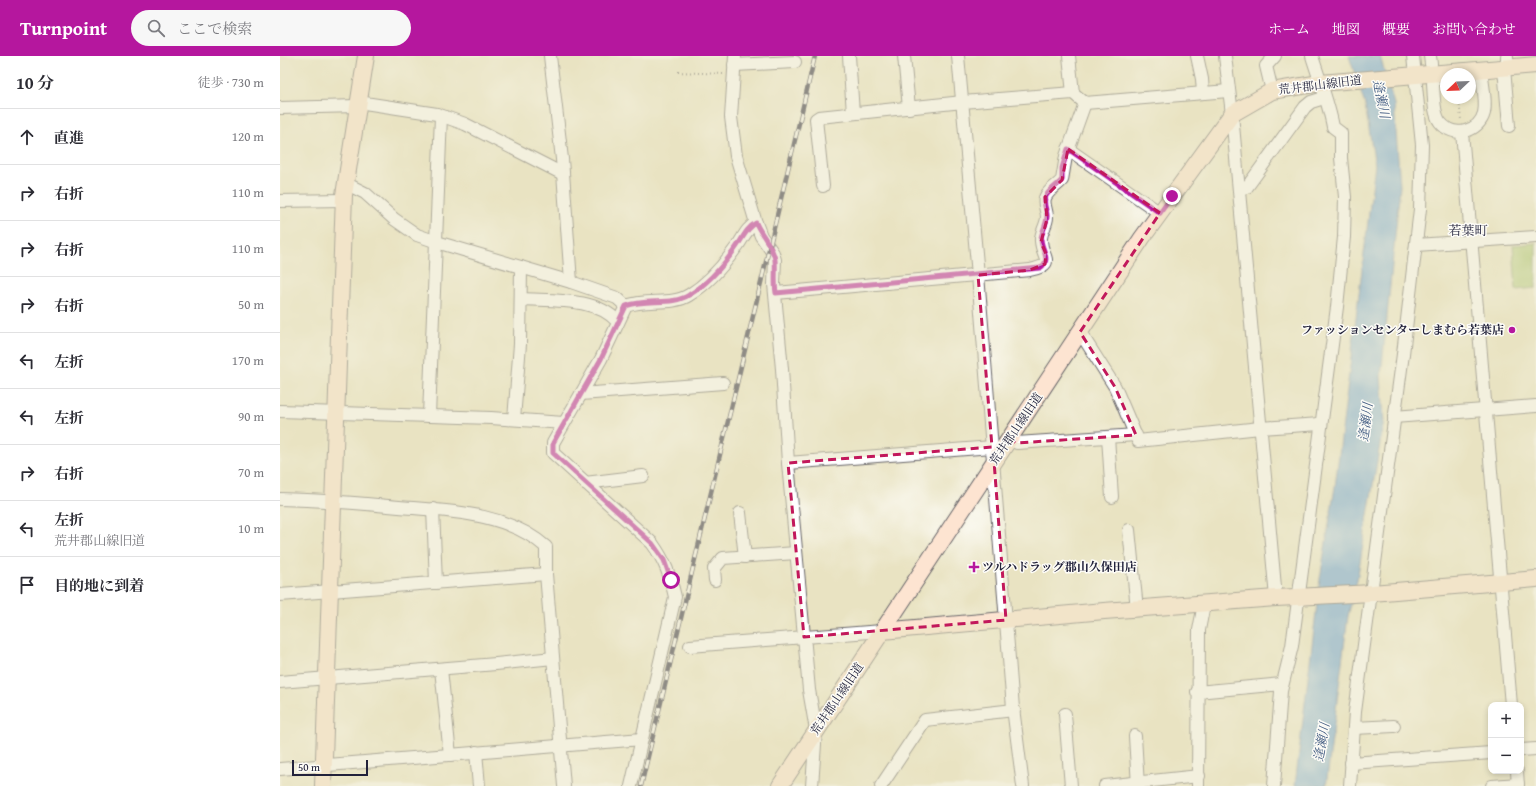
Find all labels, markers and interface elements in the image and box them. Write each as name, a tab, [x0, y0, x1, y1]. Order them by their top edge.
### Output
search box	[131, 10, 411, 46]
text: Turnpoint	[20, 14, 107, 42]
icon: search	[145, 17, 167, 39]
text: ここで検索	[177, 18, 252, 39]
text: ホーム	[1268, 19, 1310, 39]
text: 地図	[1332, 19, 1360, 39]
text: 概要	[1382, 19, 1410, 39]
text: お問い合わせ	[1432, 19, 1516, 39]
north arrow	[1440, 68, 1476, 104]
text: 10 分	[16, 70, 54, 95]
street label: 荒井郡山線旧道	[1277, 71, 1363, 98]
text: 徒歩 · 730 m	[198, 73, 264, 92]
water label: 逢瀬川	[1368, 78, 1395, 122]
icon: ahead	[16, 126, 38, 148]
text: 直進	[54, 127, 84, 148]
text: 120 m	[232, 127, 264, 146]
icon: right	[16, 182, 38, 204]
text: 右折	[54, 183, 84, 204]
text: 110 m	[232, 183, 264, 202]
route end	[1163, 187, 1181, 205]
district label: 若葉町	[1448, 221, 1488, 240]
icon: right	[16, 238, 38, 260]
text: 右折	[54, 239, 84, 260]
text: 110 m	[232, 239, 264, 258]
icon: right	[16, 294, 38, 316]
text: 右折	[54, 295, 84, 316]
text: 50 m	[238, 295, 264, 314]
place label: ファッションセンターしまむら若葉店	[1301, 321, 1504, 338]
marker: ファッションセンターしまむら若葉店	[1507, 325, 1517, 335]
icon: left	[16, 350, 38, 372]
text: 左折	[54, 351, 84, 372]
text: 170 m	[232, 351, 264, 370]
street label: 荒井郡山線旧道	[985, 389, 1046, 468]
water label: 逢瀬川	[1354, 400, 1378, 443]
icon: left	[16, 406, 38, 428]
text: 左折	[54, 407, 84, 428]
text: 90 m	[238, 407, 264, 426]
icon: right	[16, 462, 38, 484]
text: 右折	[54, 463, 84, 484]
text: 70 m	[238, 463, 264, 482]
text: 左折	[54, 509, 84, 530]
icon: left	[16, 518, 38, 540]
text: 10 m	[238, 519, 264, 538]
text: 荒井郡山線旧道	[54, 531, 145, 550]
place label: ツルハドラッグ郡山久保田店	[982, 558, 1137, 575]
marker: ツルハドラッグ郡山久保田店	[969, 562, 979, 572]
route start	[662, 571, 680, 589]
icon: arrive	[16, 574, 38, 596]
text: 目的地に到着	[54, 575, 144, 596]
street label: 荒井郡山線旧道	[806, 659, 867, 738]
map controls	[1488, 702, 1524, 774]
button: +	[1488, 702, 1524, 738]
water label: 逢瀬川	[1309, 719, 1335, 763]
button: −	[1488, 738, 1524, 774]
scale bar	[292, 758, 368, 777]
text: 50 m	[298, 759, 320, 775]

